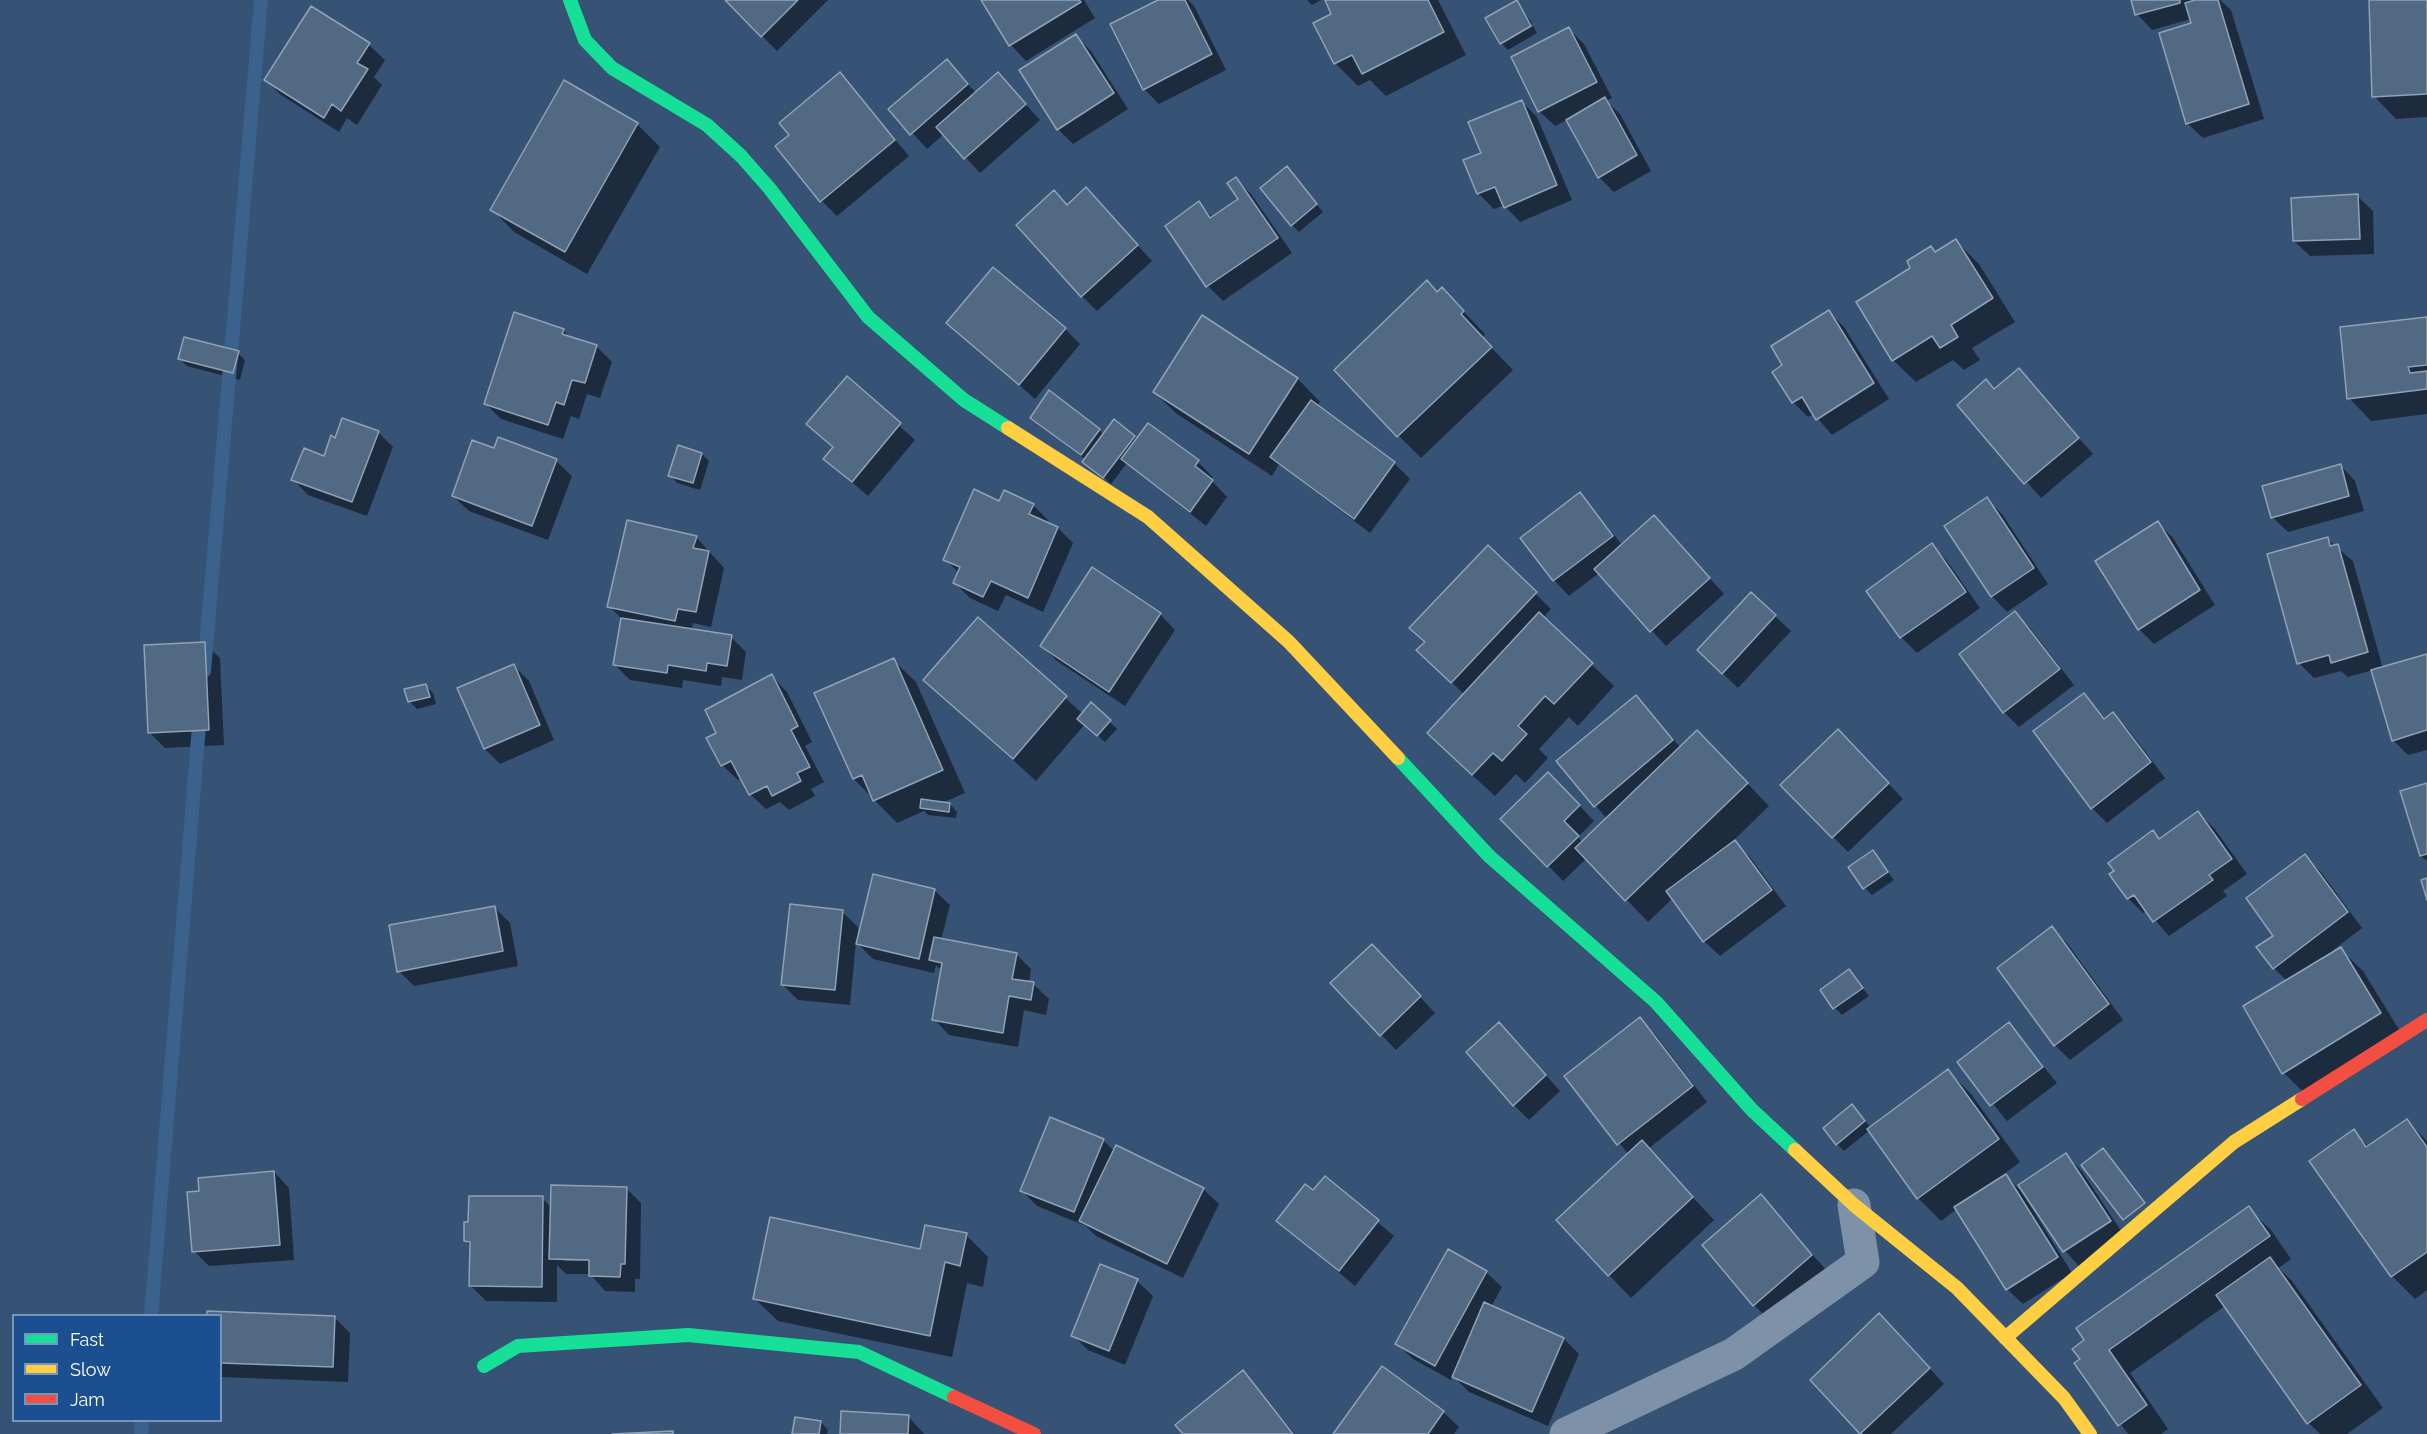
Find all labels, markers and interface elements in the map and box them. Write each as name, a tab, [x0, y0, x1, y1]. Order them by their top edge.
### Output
legend	[12, 1314, 222, 1422]
text: Fast	[70, 1329, 104, 1350]
text: Slow	[70, 1359, 111, 1380]
text: Jam	[70, 1389, 105, 1410]

